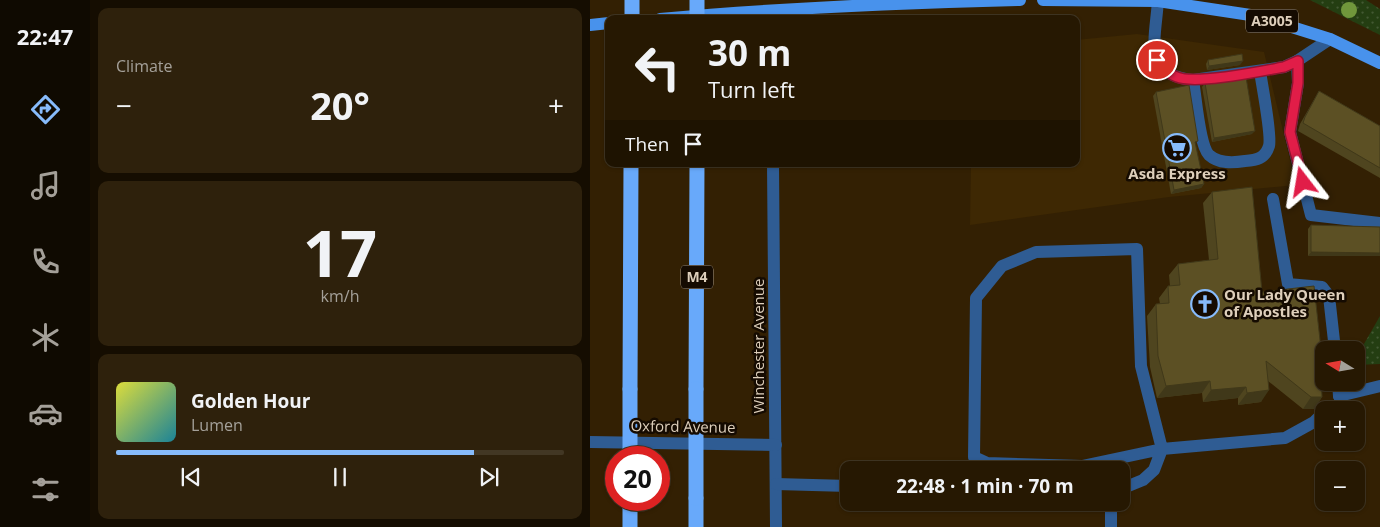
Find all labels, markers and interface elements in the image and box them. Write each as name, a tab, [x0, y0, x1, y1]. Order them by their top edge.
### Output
road number: A3005	[1246, 10, 1298, 32]
text: 22:47	[17, 21, 73, 51]
text: 30 m	[708, 29, 791, 76]
icon: left	[625, 35, 690, 100]
pin	[1136, 39, 1178, 81]
icon: arrive	[1143, 46, 1171, 74]
text: Climate	[116, 55, 173, 77]
text: Turn left	[708, 74, 795, 104]
text: 20°	[310, 79, 370, 131]
text: −	[116, 86, 132, 124]
text: +	[548, 86, 564, 124]
icon: directions	[28, 92, 63, 127]
icon: arrive	[679, 130, 707, 158]
text: Then	[625, 131, 669, 157]
supermarket icon: Asda Express	[1162, 133, 1192, 163]
position arrow	[1276, 155, 1328, 207]
place label: Asda Express	[1128, 163, 1226, 183]
icon: music	[28, 168, 63, 203]
text: 17	[303, 208, 377, 296]
icon: phone	[28, 244, 63, 279]
road number: M4	[681, 266, 713, 288]
street label: Winchester Avenue	[748, 279, 768, 413]
place label: Our Lady Queen of Apostles	[1224, 284, 1345, 321]
text: km/h	[321, 285, 359, 307]
church icon: Our Lady Queen of Apostles	[1190, 289, 1220, 319]
icon: climate	[28, 320, 63, 355]
north arrow	[1315, 341, 1365, 391]
map controls	[1315, 341, 1365, 511]
text: Golden Hour	[191, 388, 310, 414]
icon: car	[28, 396, 63, 431]
button: +	[1315, 401, 1365, 451]
text: Lumen	[191, 414, 243, 436]
street label: Oxford Avenue	[630, 415, 736, 437]
speed limit sign: 20	[605, 446, 670, 511]
button: −	[1315, 461, 1365, 511]
icon: previous	[177, 463, 205, 491]
icon: pause	[326, 463, 354, 491]
icon: next	[475, 463, 503, 491]
icon: filters	[28, 472, 63, 507]
text: 22:48 · 1 min · 70 m	[896, 473, 1074, 499]

